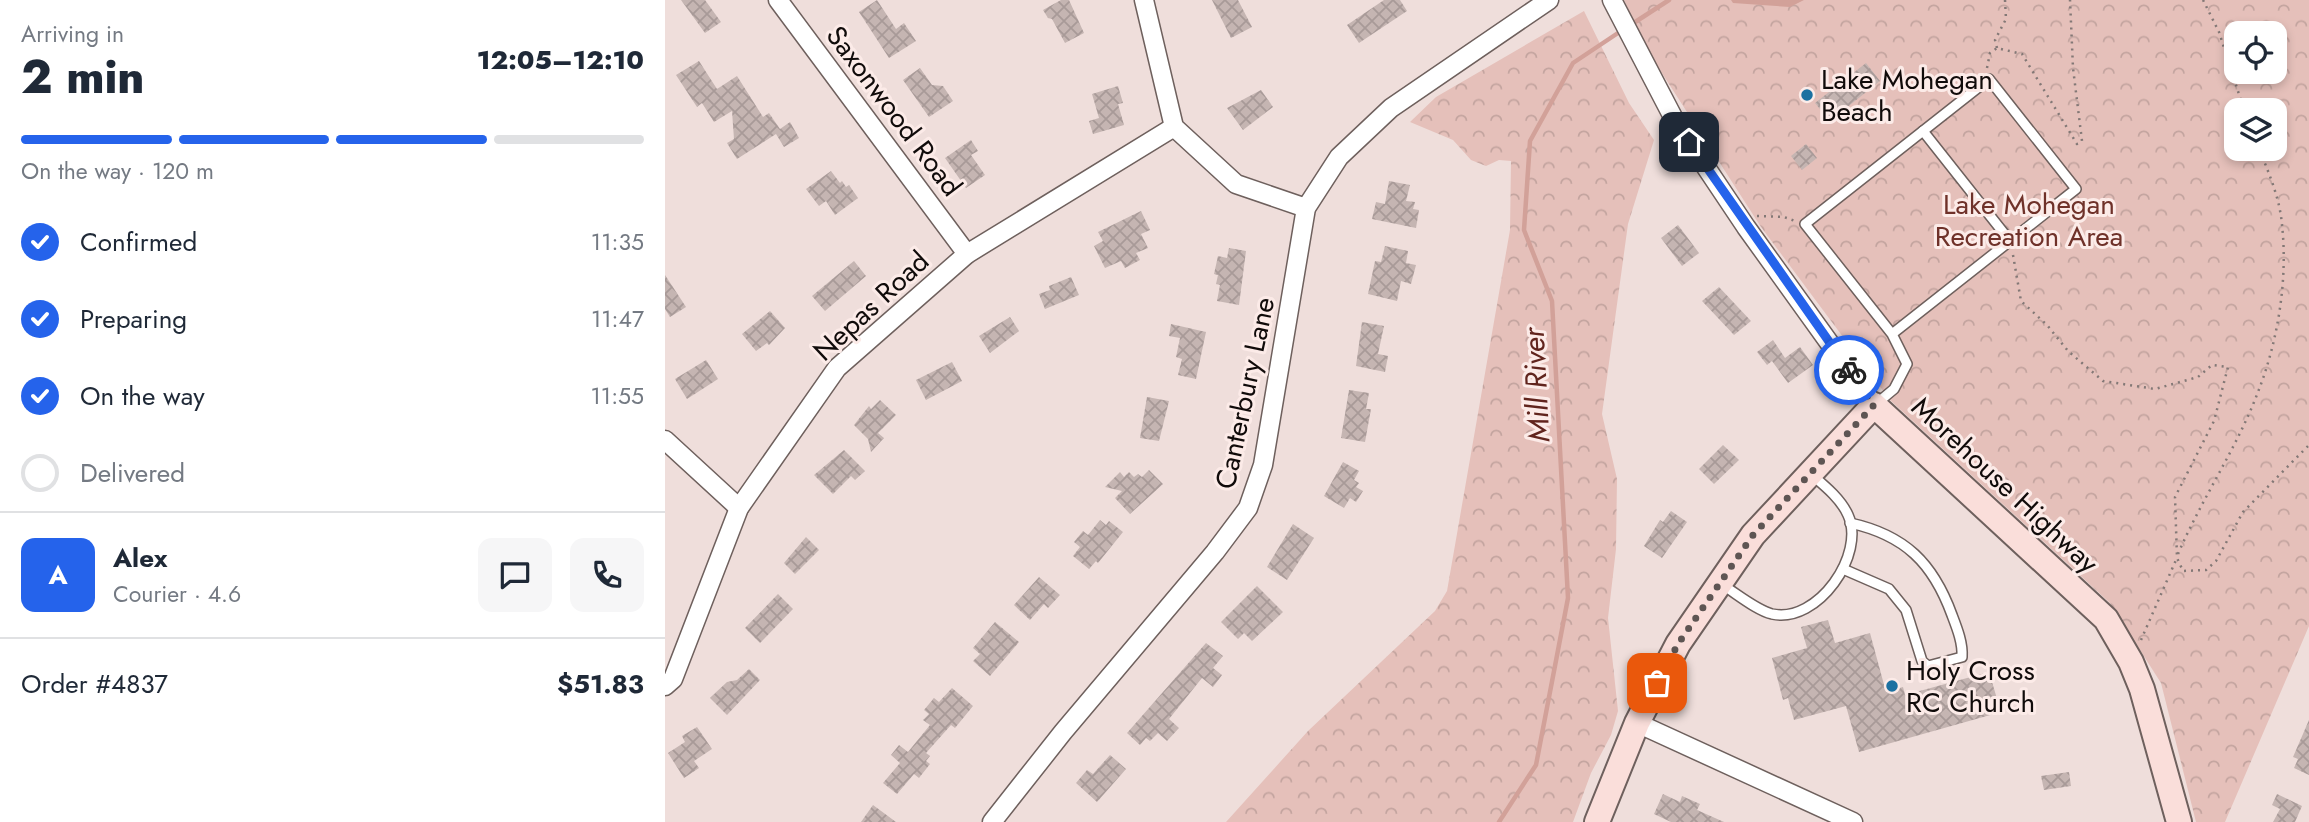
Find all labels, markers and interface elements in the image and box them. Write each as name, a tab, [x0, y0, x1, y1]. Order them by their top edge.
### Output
text: Arriving in	[21, 17, 124, 51]
street label: Saxonwood Road	[816, 17, 972, 205]
map controls	[2224, 21, 2287, 161]
button: locate	[2224, 21, 2287, 84]
text: 12:05–12:10	[477, 41, 644, 79]
text: 2 min	[21, 44, 145, 110]
place label: Lake Mohegan Beach	[1821, 59, 1993, 132]
marker: Lake Mohegan Beach	[1799, 87, 1815, 103]
button: layers	[2224, 98, 2287, 161]
pin	[1659, 112, 1719, 172]
icon: home	[1670, 123, 1708, 161]
text: On the way · 120 m	[21, 154, 214, 188]
park label: Lake Mohegan Recreation Area	[1935, 184, 2123, 257]
icon: check	[21, 223, 59, 261]
text: Confirmed	[80, 223, 197, 261]
text: 11:35	[591, 225, 644, 259]
street label: Nepas Road	[804, 241, 938, 371]
street label: Canterbury Lane	[1205, 293, 1285, 493]
icon: check	[21, 300, 59, 338]
text: Preparing	[80, 300, 187, 338]
text: 11:47	[591, 302, 644, 336]
water label: Mill River	[1511, 325, 1560, 443]
courier	[1814, 335, 1884, 405]
icon: bike	[1830, 351, 1868, 389]
icon: check	[21, 377, 59, 415]
text: On the way	[80, 377, 205, 415]
text: 11:55	[590, 379, 644, 413]
street label: Morehouse Highway	[1902, 387, 2108, 583]
text: Delivered	[80, 454, 185, 492]
button: chat	[478, 538, 552, 612]
button: phone	[570, 538, 644, 612]
text: Alex	[113, 539, 167, 577]
text: A	[48, 556, 68, 594]
text: Courier · 4.6	[113, 577, 241, 611]
place label: Holy Cross RC Church	[1906, 650, 2035, 723]
pin	[1627, 653, 1687, 713]
icon: bag	[1638, 664, 1676, 702]
text: Order #4837	[21, 665, 168, 703]
text: $51.83	[557, 665, 644, 703]
marker: Holy Cross RC Church	[1884, 678, 1900, 694]

